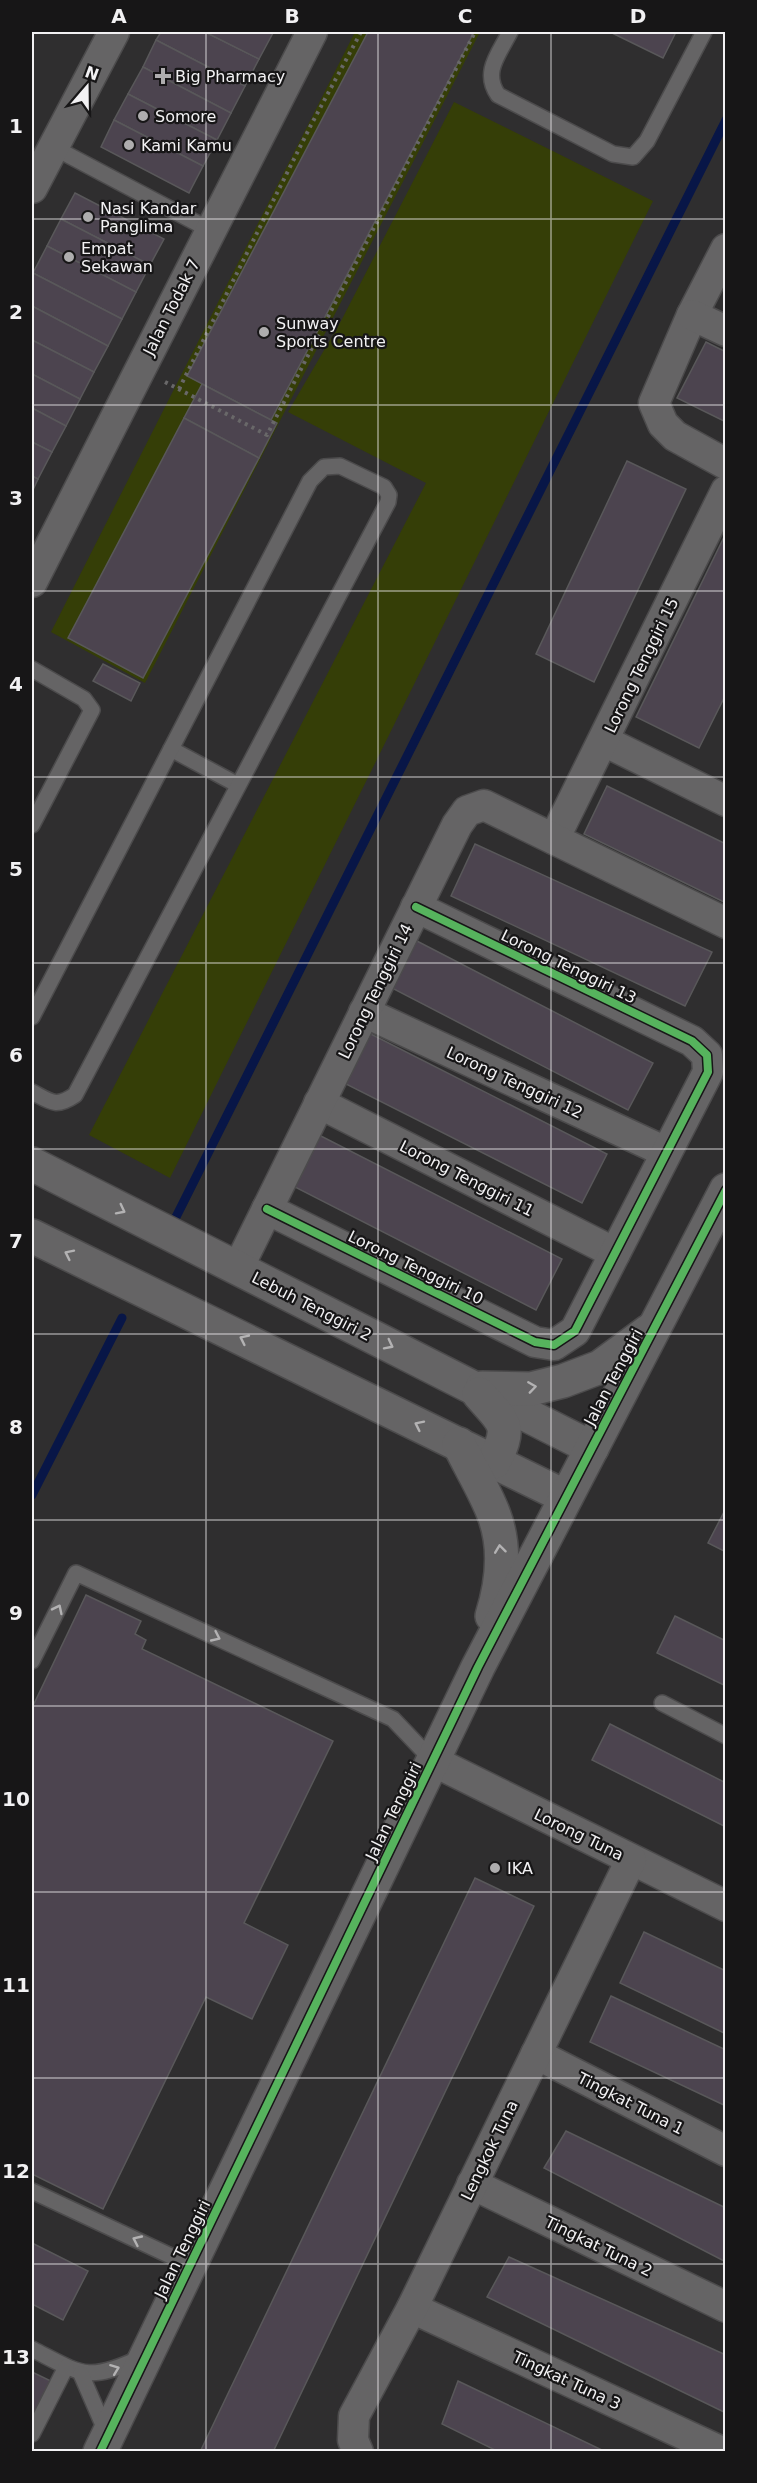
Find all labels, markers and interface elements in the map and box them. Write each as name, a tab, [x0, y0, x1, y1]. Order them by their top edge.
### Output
text: A	[111, 4, 127, 28]
text: B	[284, 4, 300, 28]
text: C	[458, 4, 472, 28]
text: D	[630, 4, 646, 28]
north arrow	[57, 57, 117, 117]
text: N	[82, 62, 102, 85]
place label: Big Pharmacy	[175, 67, 285, 86]
marker: Big Pharmacy	[156, 69, 170, 83]
place label: Somore	[155, 107, 216, 126]
marker: Somore	[136, 109, 150, 123]
text: 1	[9, 114, 23, 138]
place label: Kami Kamu	[141, 136, 232, 155]
marker: Kami Kamu	[122, 138, 136, 152]
place label: Nasi Kandar Panglima	[100, 199, 197, 236]
marker: Nasi Kandar Panglima	[81, 210, 95, 224]
place label: Empat Sekawan	[81, 239, 153, 276]
marker: Empat Sekawan	[62, 250, 76, 264]
street label: Jalan Todak 7	[139, 256, 204, 359]
text: 2	[9, 300, 23, 324]
place label: Sunway Sports Centre	[276, 314, 386, 351]
marker: Sunway Sports Centre	[257, 325, 271, 339]
text: 3	[9, 486, 23, 510]
street label: Lorong Tenggiri 15	[600, 595, 682, 736]
text: 4	[9, 672, 23, 696]
text: 5	[9, 857, 23, 881]
street label: Lorong Tenggiri 14	[334, 921, 416, 1062]
street label: Lorong Tenggiri 13	[498, 925, 639, 1007]
text: 6	[9, 1043, 23, 1067]
street label: Lorong Tenggiri 12	[444, 1043, 586, 1122]
street label: Lorong Tenggiri 11	[396, 1136, 537, 1221]
one-way arrow	[115, 1202, 126, 1214]
street label: Lorong Tenggiri 10	[345, 1226, 486, 1308]
text: 7	[9, 1229, 23, 1253]
one-way arrow	[64, 1250, 75, 1262]
street label: Lebuh Tenggiri 2	[249, 1268, 375, 1345]
street label: Jalan Tenggiri	[580, 1326, 647, 1430]
one-way arrow	[239, 1335, 250, 1347]
one-way arrow	[383, 1338, 393, 1349]
one-way arrow	[527, 1382, 537, 1394]
text: 8	[9, 1415, 23, 1439]
one-way arrow	[415, 1420, 426, 1432]
one-way arrow	[494, 1544, 507, 1553]
text: 9	[9, 1601, 23, 1625]
one-way arrow	[50, 1604, 62, 1615]
one-way arrow	[210, 1630, 221, 1642]
street label: Jalan Tenggiri	[361, 1759, 425, 1864]
text: 10	[2, 1787, 30, 1811]
street label: Lorong Tuna	[531, 1805, 627, 1864]
place label: IKA	[507, 1859, 533, 1878]
marker: IKA	[488, 1861, 502, 1875]
text: 11	[2, 1973, 30, 1997]
street label: Tingkat Tuna 1	[574, 2068, 687, 2138]
street label: Lengkok Tuna	[457, 2097, 522, 2203]
text: 12	[2, 2159, 30, 2183]
street label: Jalan Tenggiri	[150, 2197, 214, 2302]
street label: Tingkat Tuna 2	[541, 2212, 655, 2281]
one-way arrow	[132, 2236, 143, 2248]
text: 13	[2, 2345, 30, 2369]
street label: Tingkat Tuna 3	[509, 2347, 624, 2414]
one-way arrow	[109, 2363, 120, 2376]

